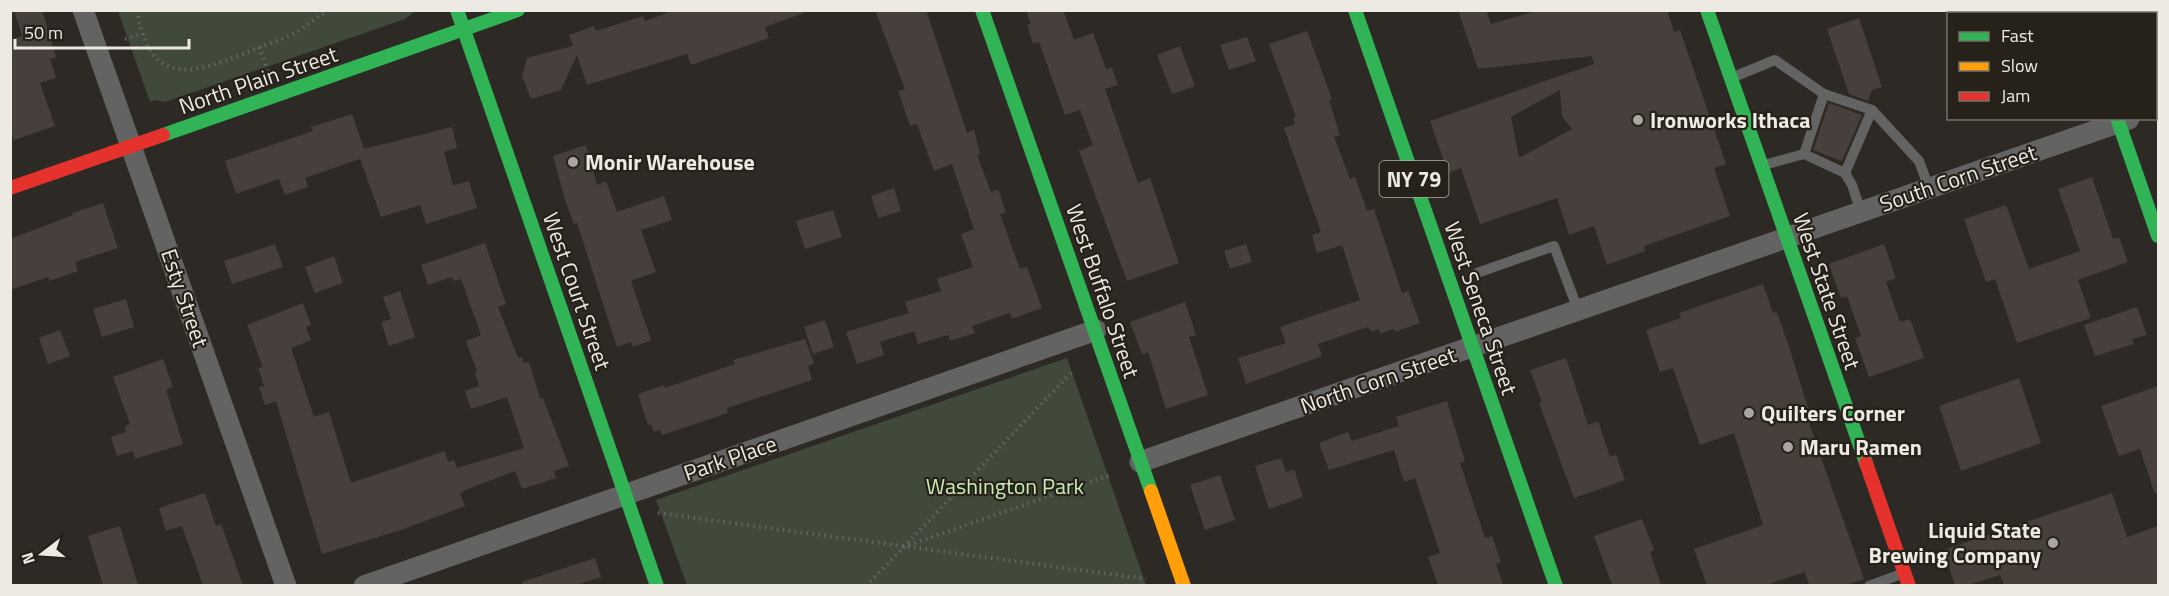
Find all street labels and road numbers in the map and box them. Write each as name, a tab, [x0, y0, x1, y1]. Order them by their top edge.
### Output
street label: North Plain Street	[174, 37, 342, 123]
street label: South Corn Street	[1875, 135, 2041, 221]
road number: NY 79	[1380, 161, 1448, 197]
street label: West Buffalo Street	[1057, 199, 1149, 383]
street label: West Court Street	[534, 208, 620, 375]
street label: West State Street	[1784, 208, 1870, 374]
street label: West Seneca Street	[1435, 217, 1527, 399]
street label: Esty Street	[152, 244, 218, 352]
street label: North Corn Street	[1296, 337, 1461, 423]
street label: Park Place	[679, 426, 781, 490]

